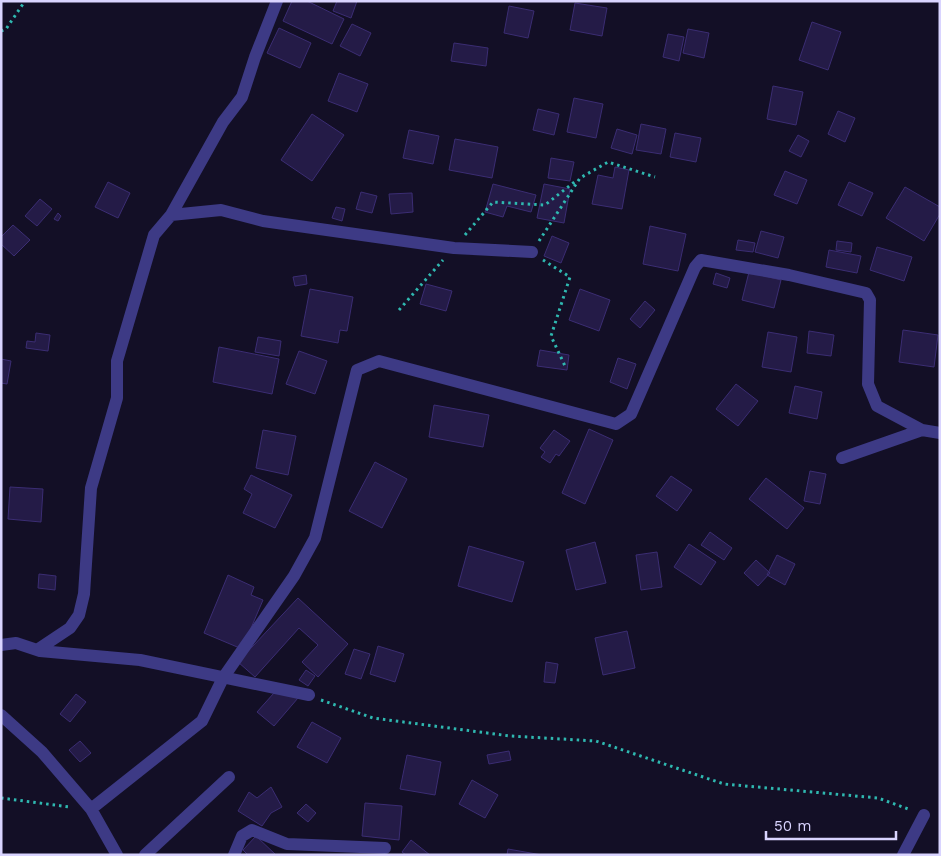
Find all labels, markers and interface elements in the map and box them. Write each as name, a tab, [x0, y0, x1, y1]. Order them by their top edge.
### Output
scale bar	[766, 808, 896, 840]
text: 50 m	[774, 817, 811, 835]

